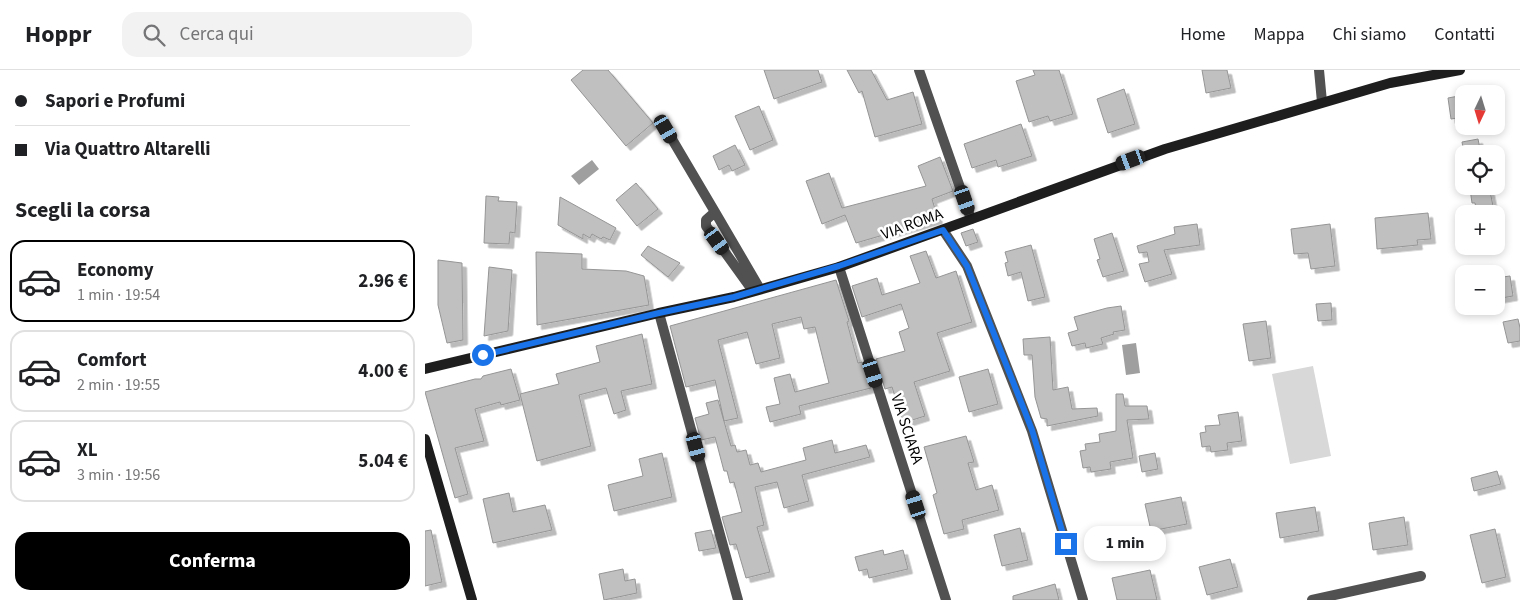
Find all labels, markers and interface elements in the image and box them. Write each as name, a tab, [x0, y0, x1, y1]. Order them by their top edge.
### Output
search box	[122, 12, 472, 57]
text: Hoppr	[25, 17, 92, 52]
icon: search	[140, 21, 168, 49]
text: Cerca qui	[180, 21, 254, 48]
text: Home	[1180, 22, 1226, 47]
text: Mappa	[1254, 22, 1305, 47]
text: Chi siamo	[1333, 22, 1406, 47]
text: Contatti	[1434, 22, 1495, 47]
north arrow	[1455, 85, 1505, 135]
map controls	[1455, 85, 1505, 315]
text: Sapori e Profumi	[45, 88, 185, 115]
car	[652, 112, 679, 146]
text: Via Quattro Altarelli	[45, 136, 211, 163]
button: locate	[1455, 145, 1505, 195]
car	[1114, 148, 1147, 172]
car	[953, 183, 976, 217]
text: Scegli la corsa	[15, 194, 151, 226]
street label: VIA ROMA	[878, 203, 946, 245]
button: +	[1455, 205, 1505, 255]
car	[702, 224, 731, 258]
text: Economy	[77, 257, 154, 284]
icon: car	[17, 259, 62, 304]
button: −	[1455, 265, 1505, 315]
text: 2.96 €	[358, 268, 408, 295]
text: 1 min · 19:54	[77, 284, 160, 306]
route start	[472, 344, 494, 366]
text: Comfort	[77, 347, 147, 374]
icon: car	[17, 349, 62, 394]
car	[861, 356, 884, 390]
text: 4.00 €	[358, 358, 408, 385]
text: 2 min · 19:55	[77, 374, 160, 396]
street label: VIA SCIARA	[885, 391, 929, 467]
car	[684, 431, 707, 463]
text: XL	[77, 437, 98, 464]
icon: car	[17, 439, 62, 484]
text: 5.04 €	[358, 448, 408, 475]
text: 3 min · 19:56	[77, 464, 160, 486]
car	[904, 488, 927, 522]
callout: 1 min	[1083, 526, 1166, 562]
button: Conferma	[15, 532, 410, 590]
text: 1 min	[1106, 532, 1144, 554]
route end	[1055, 533, 1077, 555]

